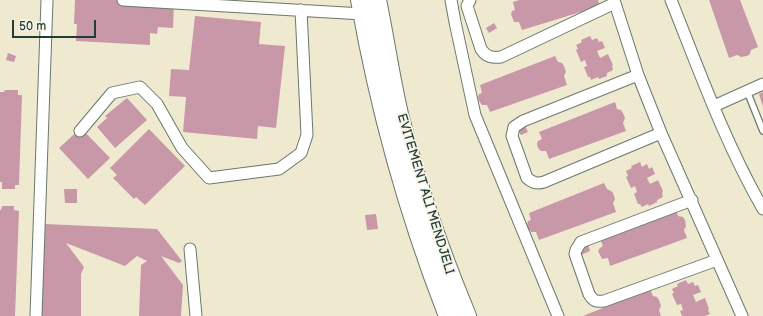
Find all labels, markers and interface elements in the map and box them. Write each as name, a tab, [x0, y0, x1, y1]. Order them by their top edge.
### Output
scale bar	[14, 12, 98, 38]
text: 50 m	[19, 19, 46, 34]
street label: EVITEMENT ALI MENDJELI	[393, 112, 457, 276]

